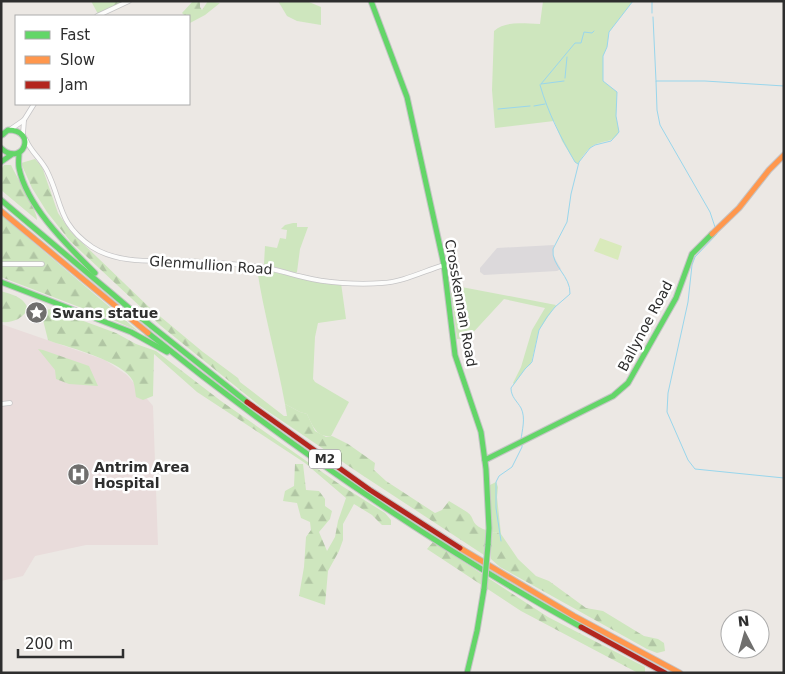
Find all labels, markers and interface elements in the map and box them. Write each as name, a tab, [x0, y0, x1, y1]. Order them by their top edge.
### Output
legend	[15, 15, 190, 105]
text: Fast	[60, 26, 90, 44]
text: Slow	[60, 51, 95, 69]
text: Jam	[59, 76, 88, 94]
street label: Crosskennan Road	[442, 238, 480, 368]
street label: Glenmullion Road	[149, 253, 273, 277]
street label: Ballynoe Road	[614, 278, 676, 374]
place icon: Swans statue	[24, 301, 48, 325]
place label: Swans statue	[52, 305, 158, 321]
road number: M2	[309, 449, 341, 468]
place label: Antrim Area Hospital	[94, 459, 189, 491]
hospital icon: Antrim Area Hospital	[66, 463, 90, 487]
north arrow	[720, 609, 770, 659]
text: N	[737, 613, 750, 630]
scale bar	[18, 626, 122, 658]
text: 200 m	[25, 635, 73, 653]

